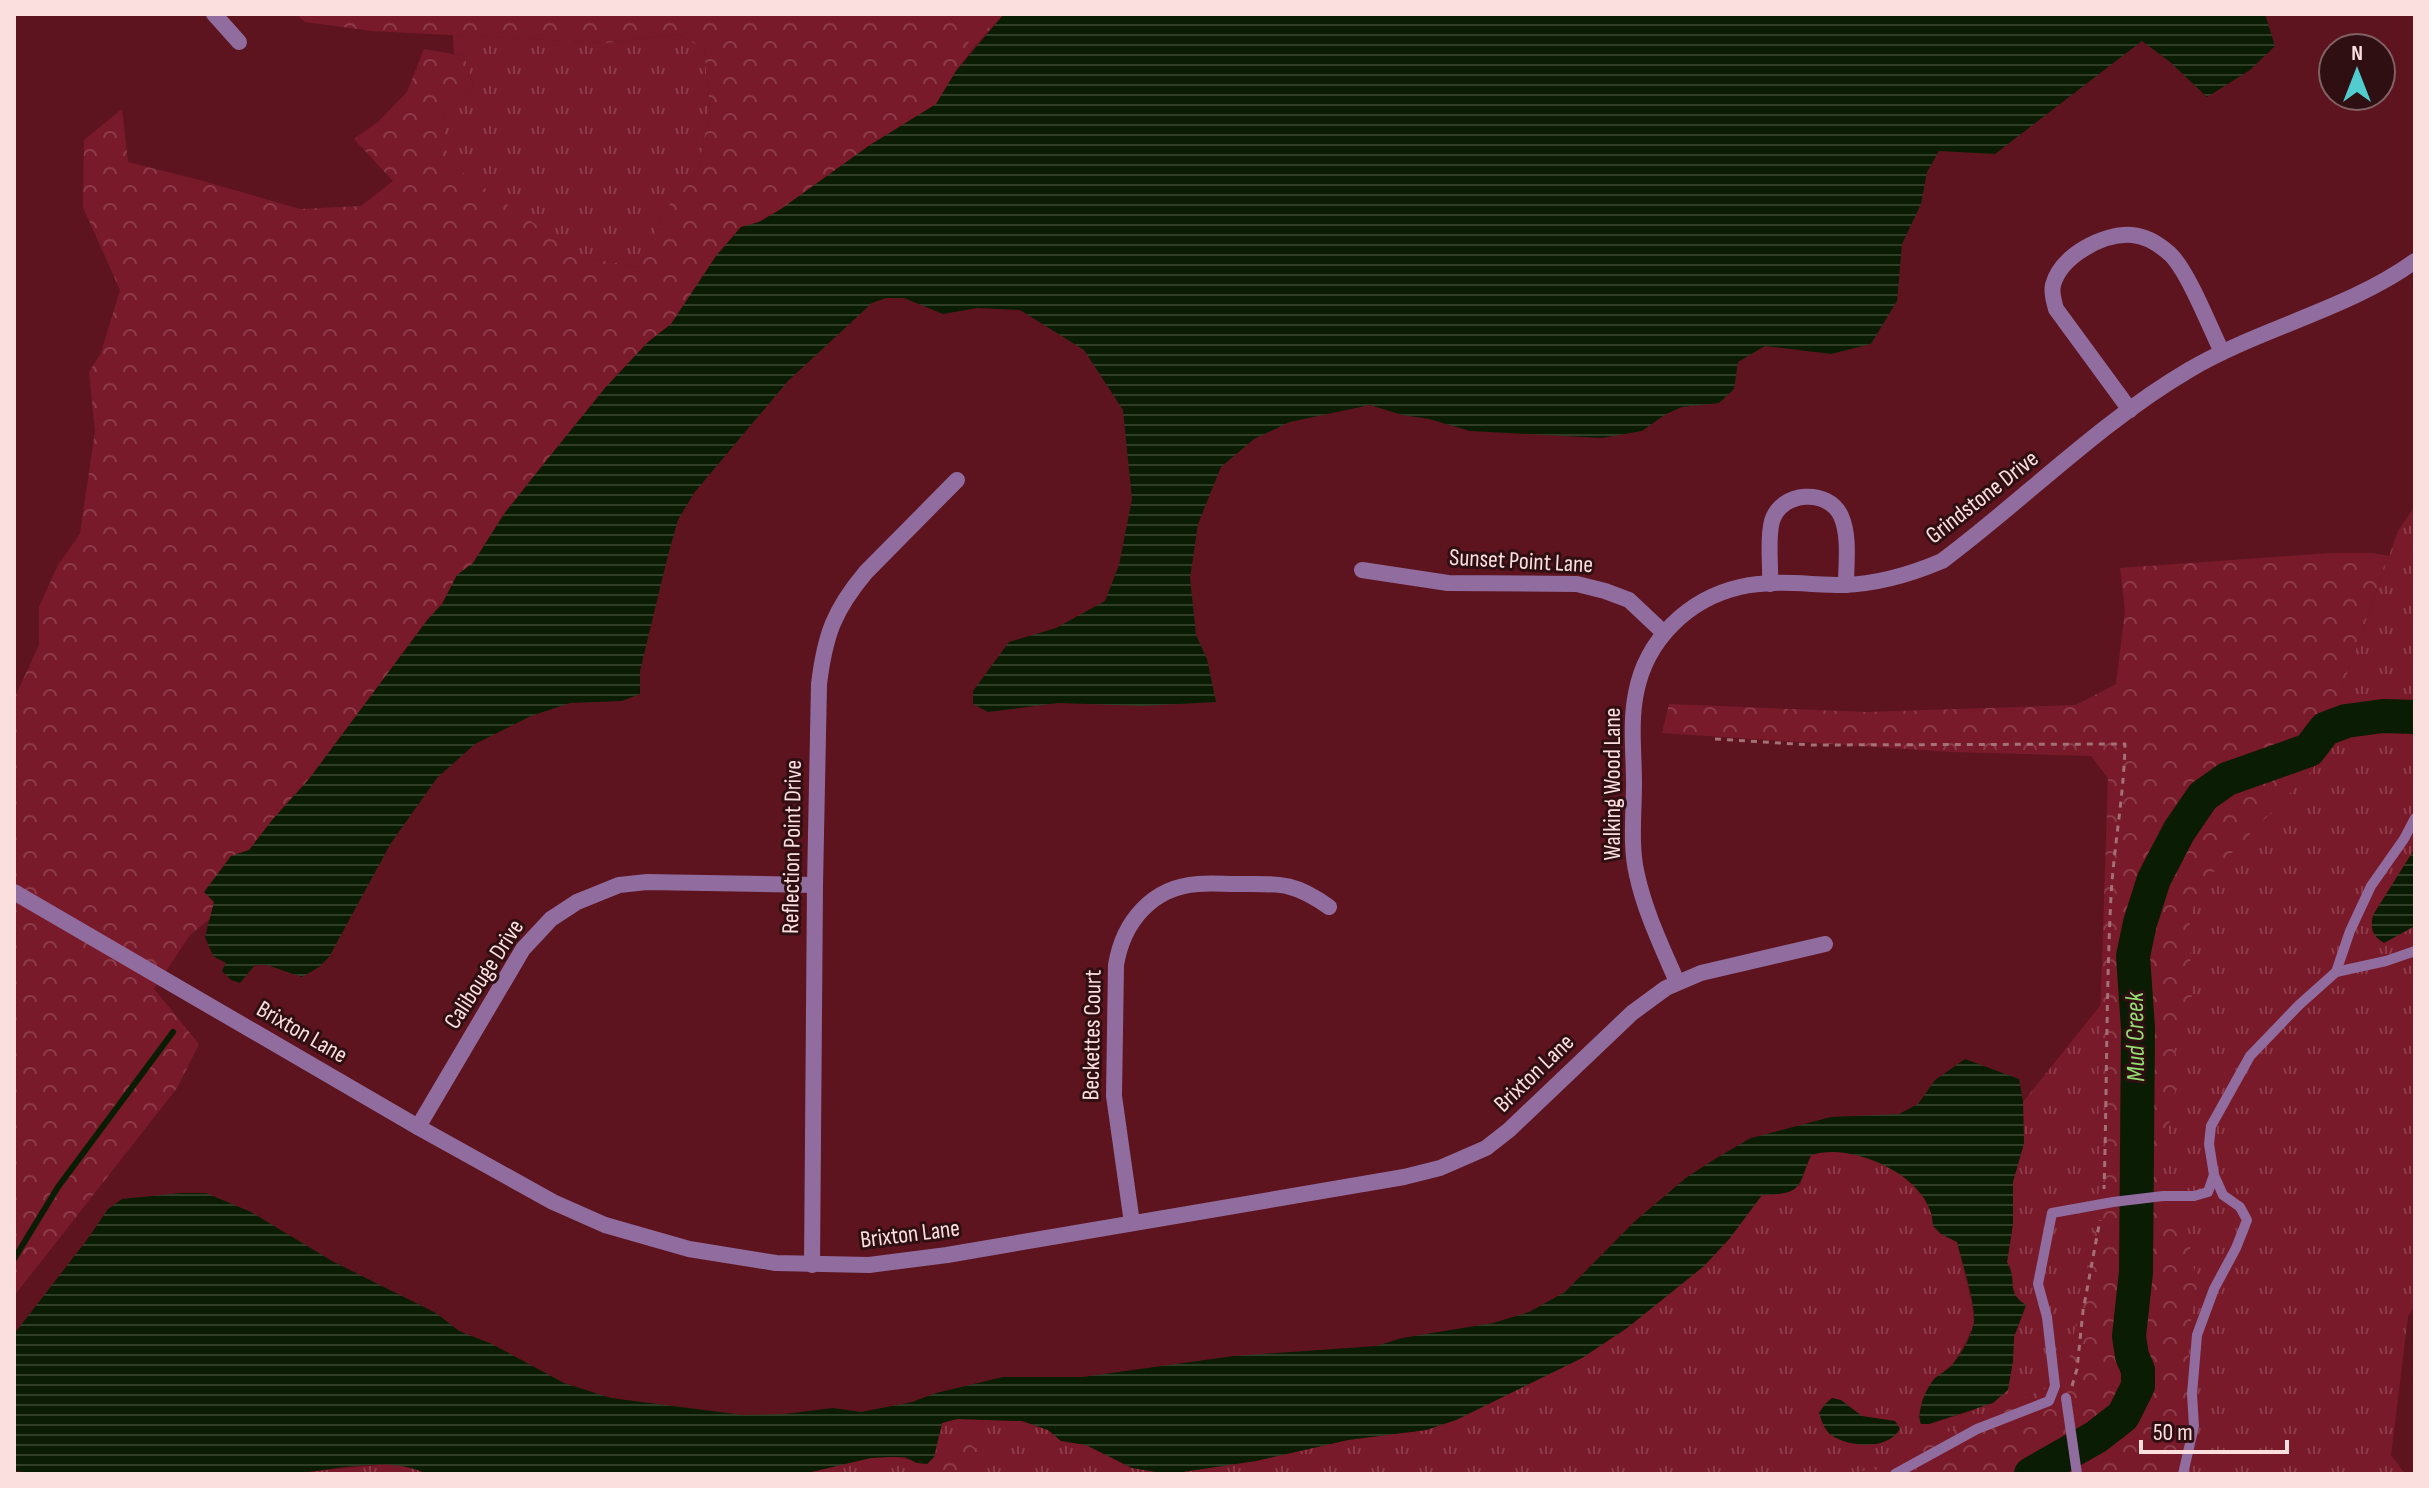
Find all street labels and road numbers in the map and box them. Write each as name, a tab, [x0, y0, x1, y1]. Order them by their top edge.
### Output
street label: Grindstone Drive	[1920, 444, 2044, 550]
street label: Sunset Point Lane	[1448, 543, 1594, 579]
street label: Walking Wood Lane	[1598, 708, 1627, 860]
street label: Reflection Point Drive	[776, 760, 808, 934]
street label: Calibouge Drive	[438, 914, 530, 1034]
street label: Beckettes Court	[1076, 969, 1108, 1101]
street label: Brixton Lane	[251, 994, 353, 1070]
street label: Brixton Lane	[1488, 1028, 1580, 1118]
street label: Brixton Lane	[859, 1214, 961, 1254]

